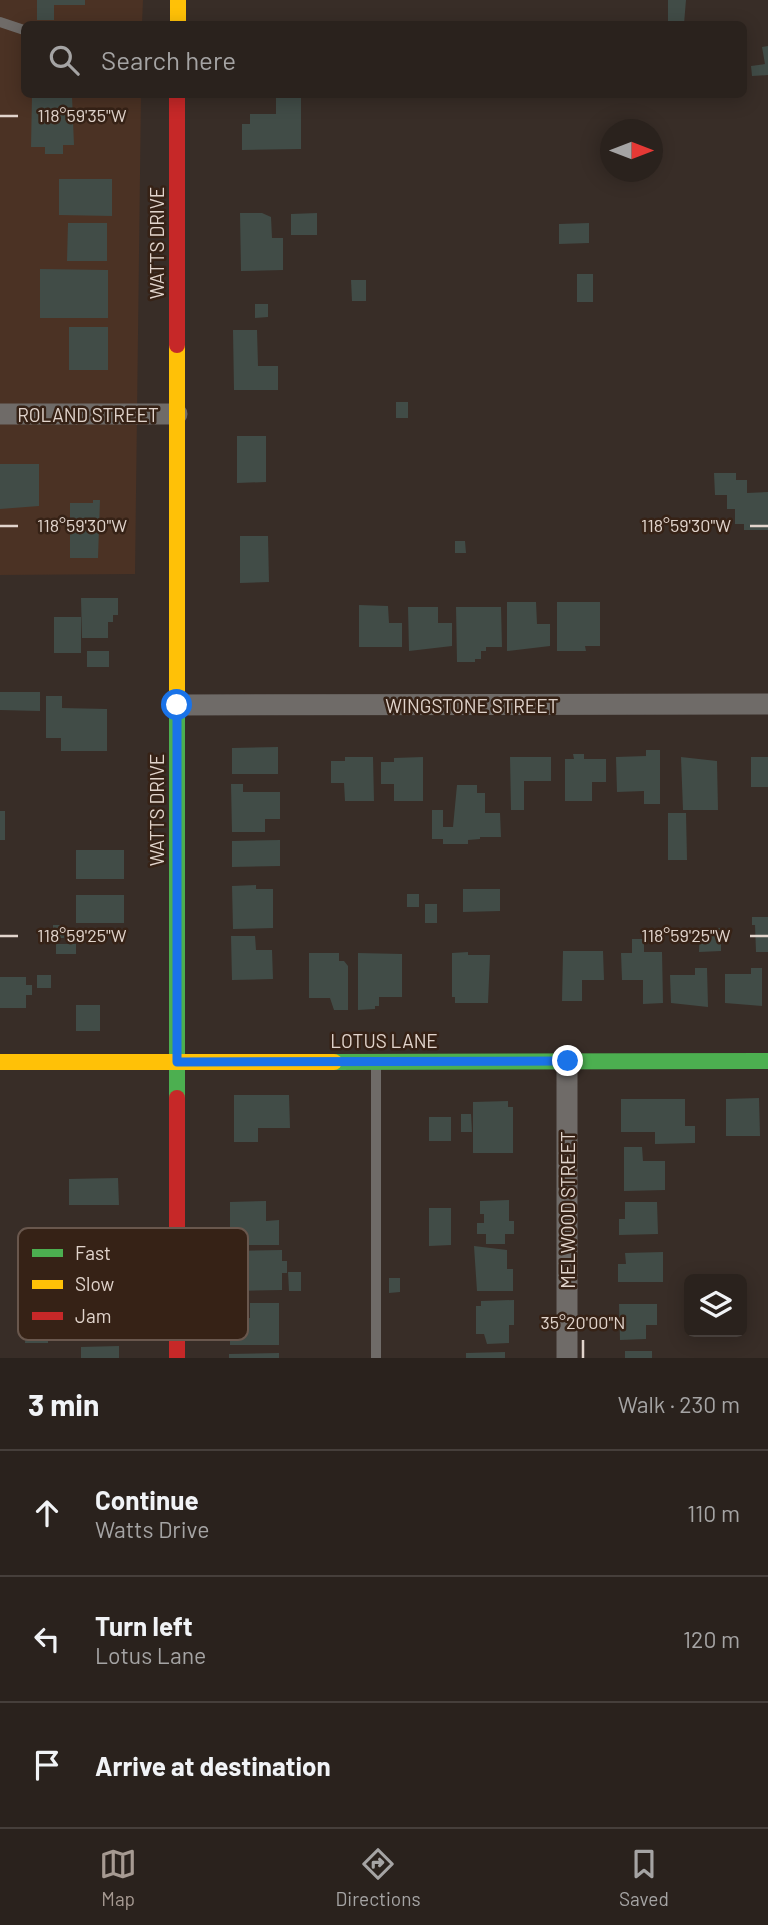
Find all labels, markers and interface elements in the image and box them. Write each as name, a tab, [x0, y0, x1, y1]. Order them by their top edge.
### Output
search box	[21, 21, 747, 98]
icon: search	[45, 41, 83, 79]
text: Search here	[101, 44, 236, 75]
text: 118°59'35"W	[38, 104, 127, 126]
north arrow	[600, 119, 663, 182]
street label: WATTS DRIVE	[145, 187, 168, 299]
street label: ROLAND STREET	[17, 403, 159, 426]
text: 118°59'30"W	[37, 514, 127, 536]
text: 118°59'30"W	[641, 514, 731, 536]
route start	[161, 689, 192, 720]
street label: WINGSTONE STREET	[385, 694, 559, 717]
street label: WATTS DRIVE	[145, 754, 168, 866]
text: 118°59'25"W	[37, 924, 127, 946]
text: 118°59'25"W	[641, 924, 731, 946]
street label: LOTUS LANE	[330, 1029, 438, 1052]
route end	[552, 1045, 583, 1076]
street label: MELWOOD STREET	[556, 1131, 579, 1289]
legend	[18, 1228, 248, 1340]
text: Fast	[75, 1241, 111, 1264]
text: Slow	[75, 1272, 114, 1295]
map controls	[684, 1274, 747, 1337]
button: layers	[684, 1274, 747, 1337]
text: Jam	[75, 1304, 111, 1327]
text: 35°20'00"N	[541, 1311, 625, 1333]
text: 3 min	[28, 1386, 99, 1422]
text: Walk · 230 m	[618, 1390, 740, 1418]
text: Continue	[95, 1484, 199, 1515]
icon: ahead	[28, 1494, 66, 1532]
text: 110 m	[687, 1499, 740, 1527]
text: Watts Drive	[95, 1515, 209, 1543]
text: Turn left	[95, 1610, 193, 1641]
icon: left	[28, 1620, 66, 1658]
text: 120 m	[683, 1625, 740, 1653]
text: Lotus Lane	[95, 1641, 206, 1669]
icon: arrive	[28, 1746, 66, 1784]
text: Arrive at destination	[95, 1750, 331, 1781]
tab: Map	[99, 1845, 137, 1910]
tab: Directions	[336, 1845, 421, 1910]
tab: Saved	[619, 1845, 669, 1910]

